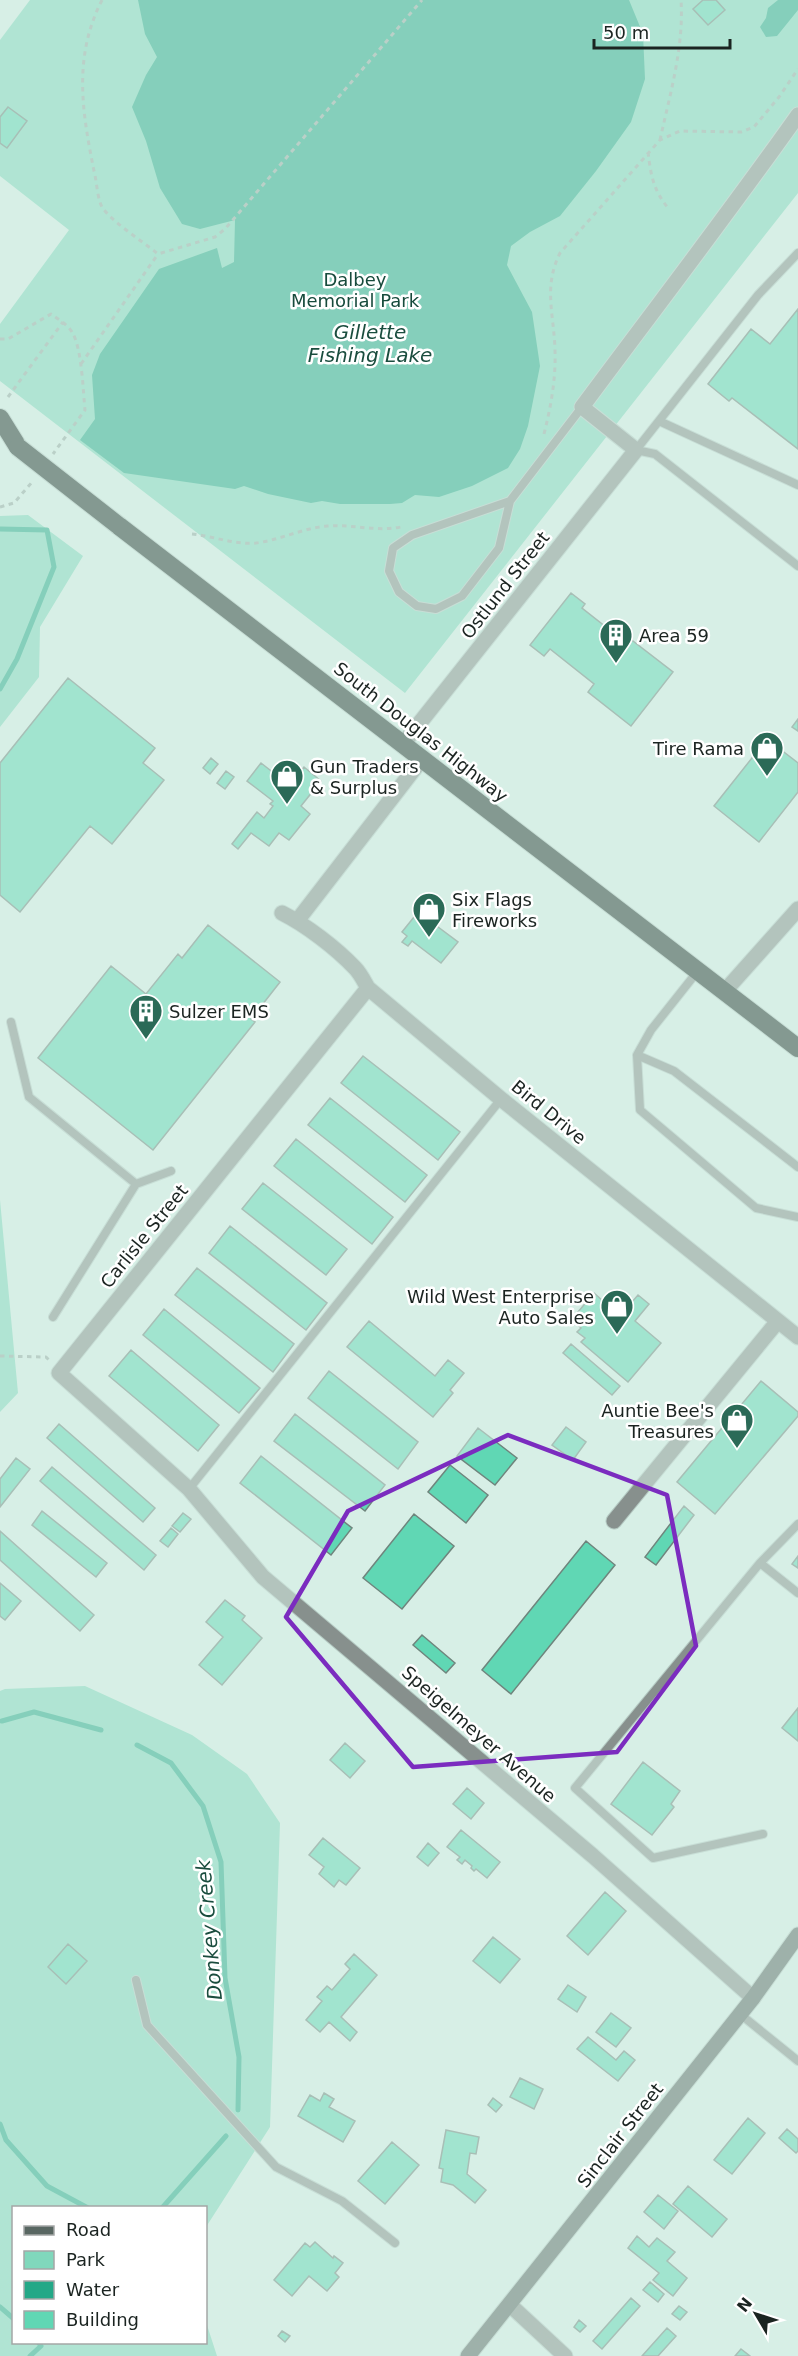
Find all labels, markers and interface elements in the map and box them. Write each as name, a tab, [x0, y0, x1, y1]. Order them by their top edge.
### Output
scale bar	[594, 12, 730, 50]
text: 50 m	[603, 22, 649, 43]
park label: Dalbey Memorial Park	[291, 269, 420, 311]
water label: Gillette Fishing Lake	[308, 320, 432, 367]
street label: Ostlund Street	[457, 527, 553, 643]
building icon: Area 59	[598, 617, 634, 664]
place label: Area 59	[639, 625, 709, 646]
street label: South Douglas Highway	[330, 658, 512, 807]
shop icon: Tire Rama	[749, 730, 785, 777]
place label: Tire Rama	[652, 738, 744, 759]
place label: Gun Traders & Surplus	[310, 756, 419, 798]
shop icon: Gun Traders & Surplus	[269, 758, 305, 805]
place label: Six Flags Fireworks	[452, 889, 537, 931]
shop icon: Six Flags Fireworks	[411, 891, 447, 938]
building icon: Sulzer EMS	[128, 993, 164, 1040]
place label: Sulzer EMS	[169, 1001, 269, 1022]
street label: Bird Drive	[508, 1076, 590, 1148]
street label: Carlisle Street	[96, 1180, 192, 1292]
place label: Wild West Enterprise Auto Sales	[407, 1286, 594, 1328]
shop icon: Wild West Enterprise Auto Sales	[599, 1288, 635, 1335]
place label: Auntie Bee's Treasures	[601, 1400, 714, 1442]
shop icon: Auntie Bee's Treasures	[719, 1402, 755, 1449]
street label: Speigelmeyer Avenue	[398, 1662, 560, 1806]
water label: Donkey Creek	[191, 1857, 227, 2001]
street label: Sinclair Street	[573, 2079, 667, 2191]
legend	[12, 2206, 207, 2344]
text: Road	[66, 2219, 111, 2240]
text: Park	[66, 2249, 105, 2270]
text: Water	[66, 2279, 120, 2300]
north arrow	[726, 2284, 786, 2344]
text: N	[733, 2294, 756, 2316]
text: Building	[66, 2309, 139, 2330]

